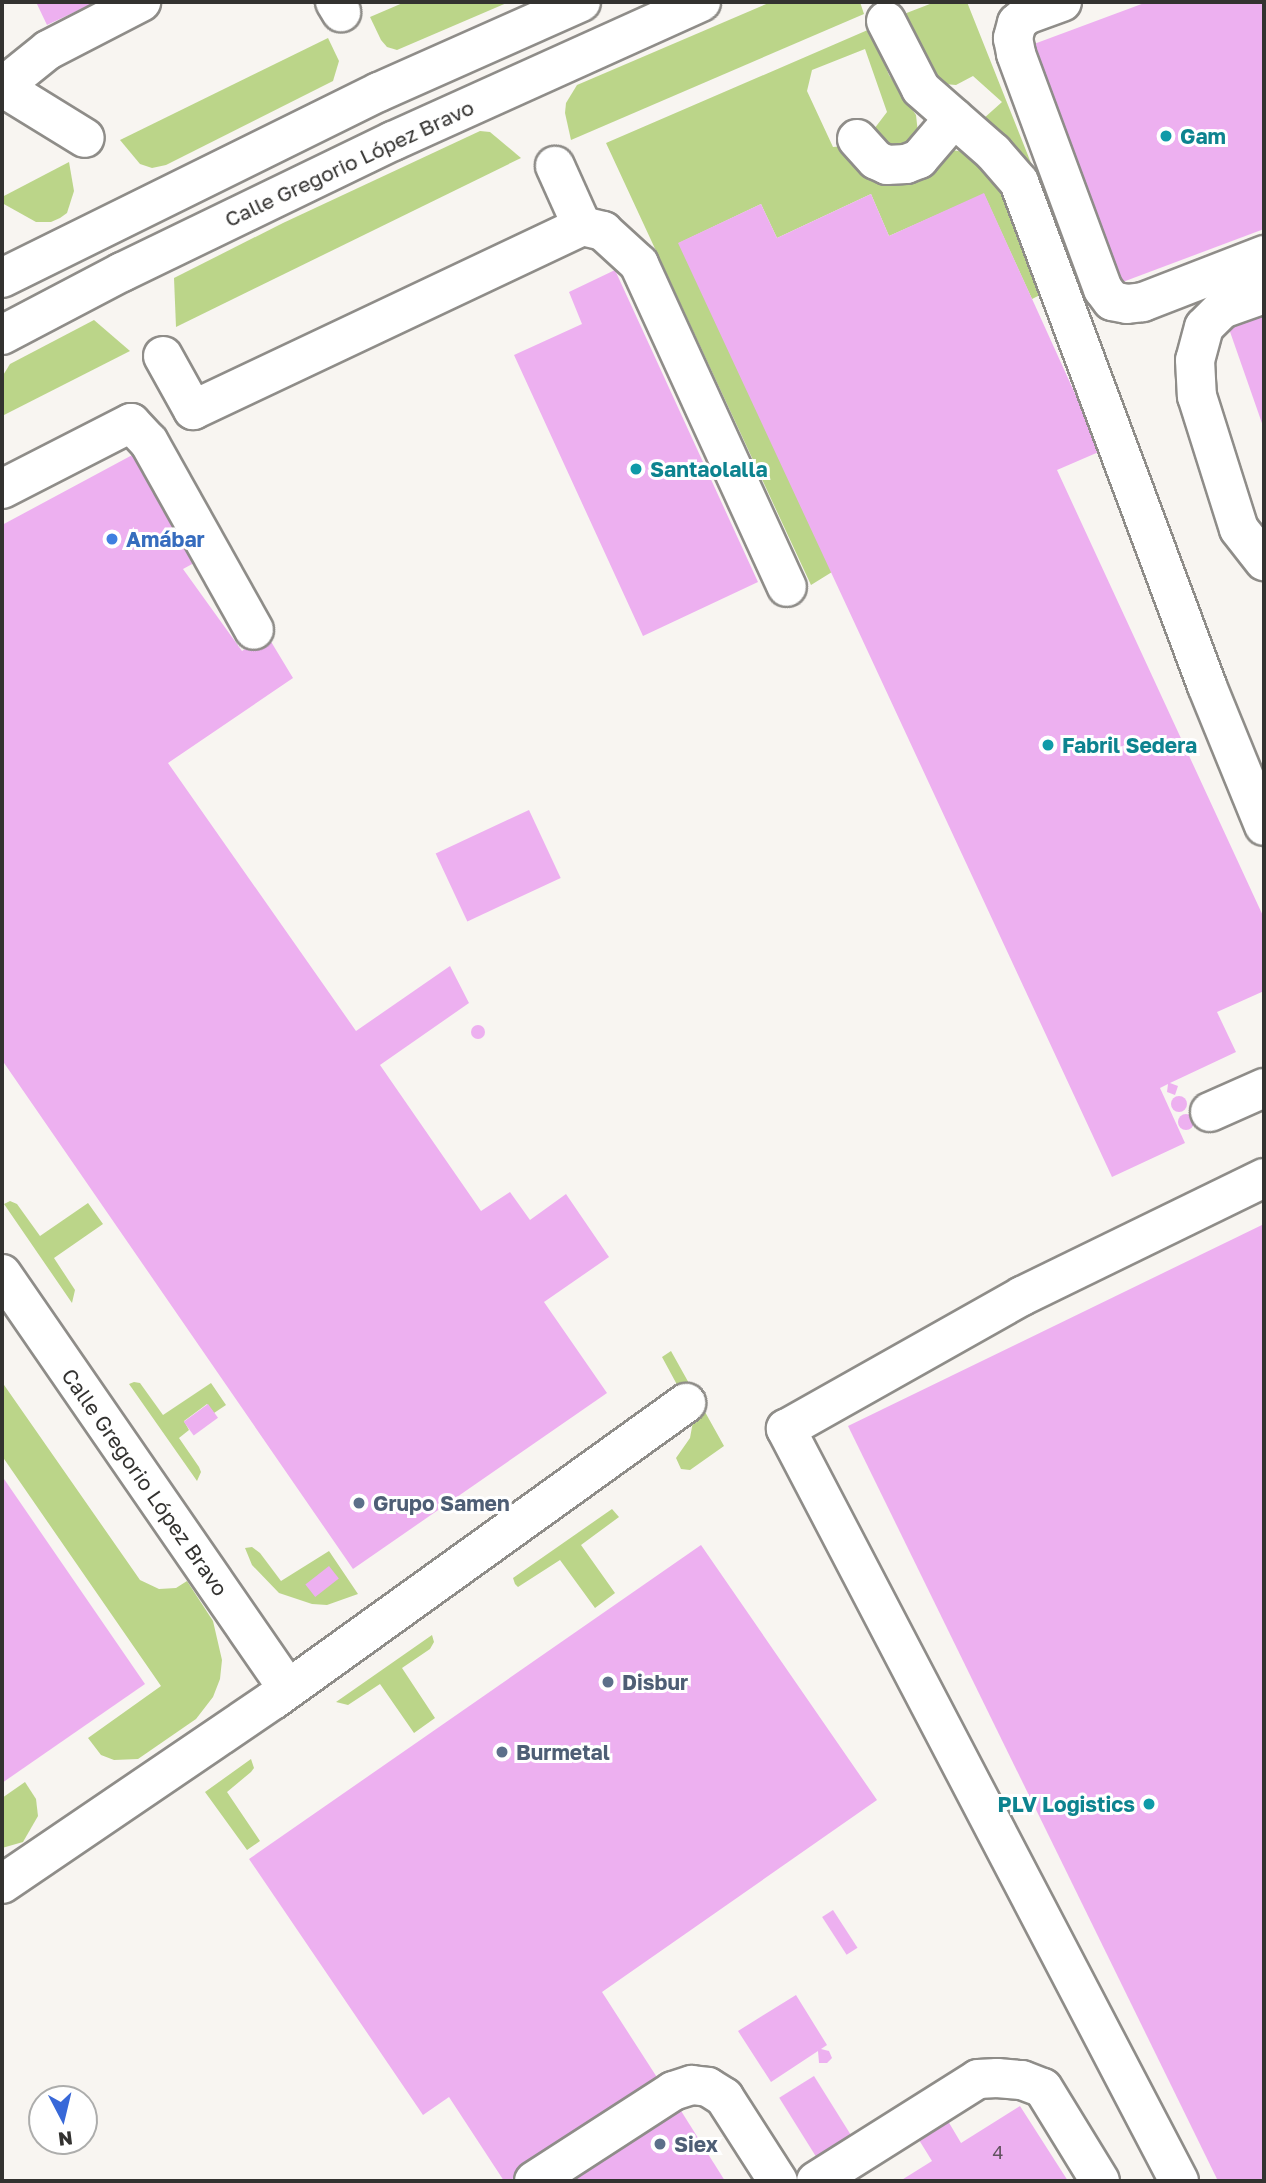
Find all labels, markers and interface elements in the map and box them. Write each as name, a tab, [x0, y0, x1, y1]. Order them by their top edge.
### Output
street label: Calle Gregorio López Bravo	[221, 94, 477, 232]
place label: Gam	[1180, 123, 1226, 149]
marker: Gam	[1158, 128, 1174, 144]
place label: Santaolalla	[650, 456, 768, 482]
marker: Santaolalla	[628, 461, 644, 477]
place label: Amábar	[126, 526, 205, 552]
marker: Amábar	[104, 531, 120, 547]
place label: Fabril Sedera	[1062, 732, 1197, 758]
marker: Fabril Sedera	[1040, 737, 1056, 753]
street label: Calle Gregorio López Bravo	[57, 1363, 233, 1601]
place label: Grupo Samen	[373, 1490, 510, 1516]
marker: Grupo Samen	[351, 1495, 367, 1511]
place label: Disbur	[622, 1669, 688, 1695]
marker: Disbur	[600, 1674, 616, 1690]
place label: Burmetal	[516, 1739, 610, 1765]
marker: Burmetal	[494, 1744, 510, 1760]
place label: PLV Logistics	[998, 1791, 1135, 1817]
marker: PLV Logistics	[1141, 1796, 1157, 1812]
north arrow	[28, 2085, 98, 2155]
text: N	[57, 2127, 74, 2152]
place label: Siex	[674, 2131, 718, 2157]
marker: Siex	[652, 2136, 668, 2152]
house number: 4	[993, 2141, 1003, 2163]

